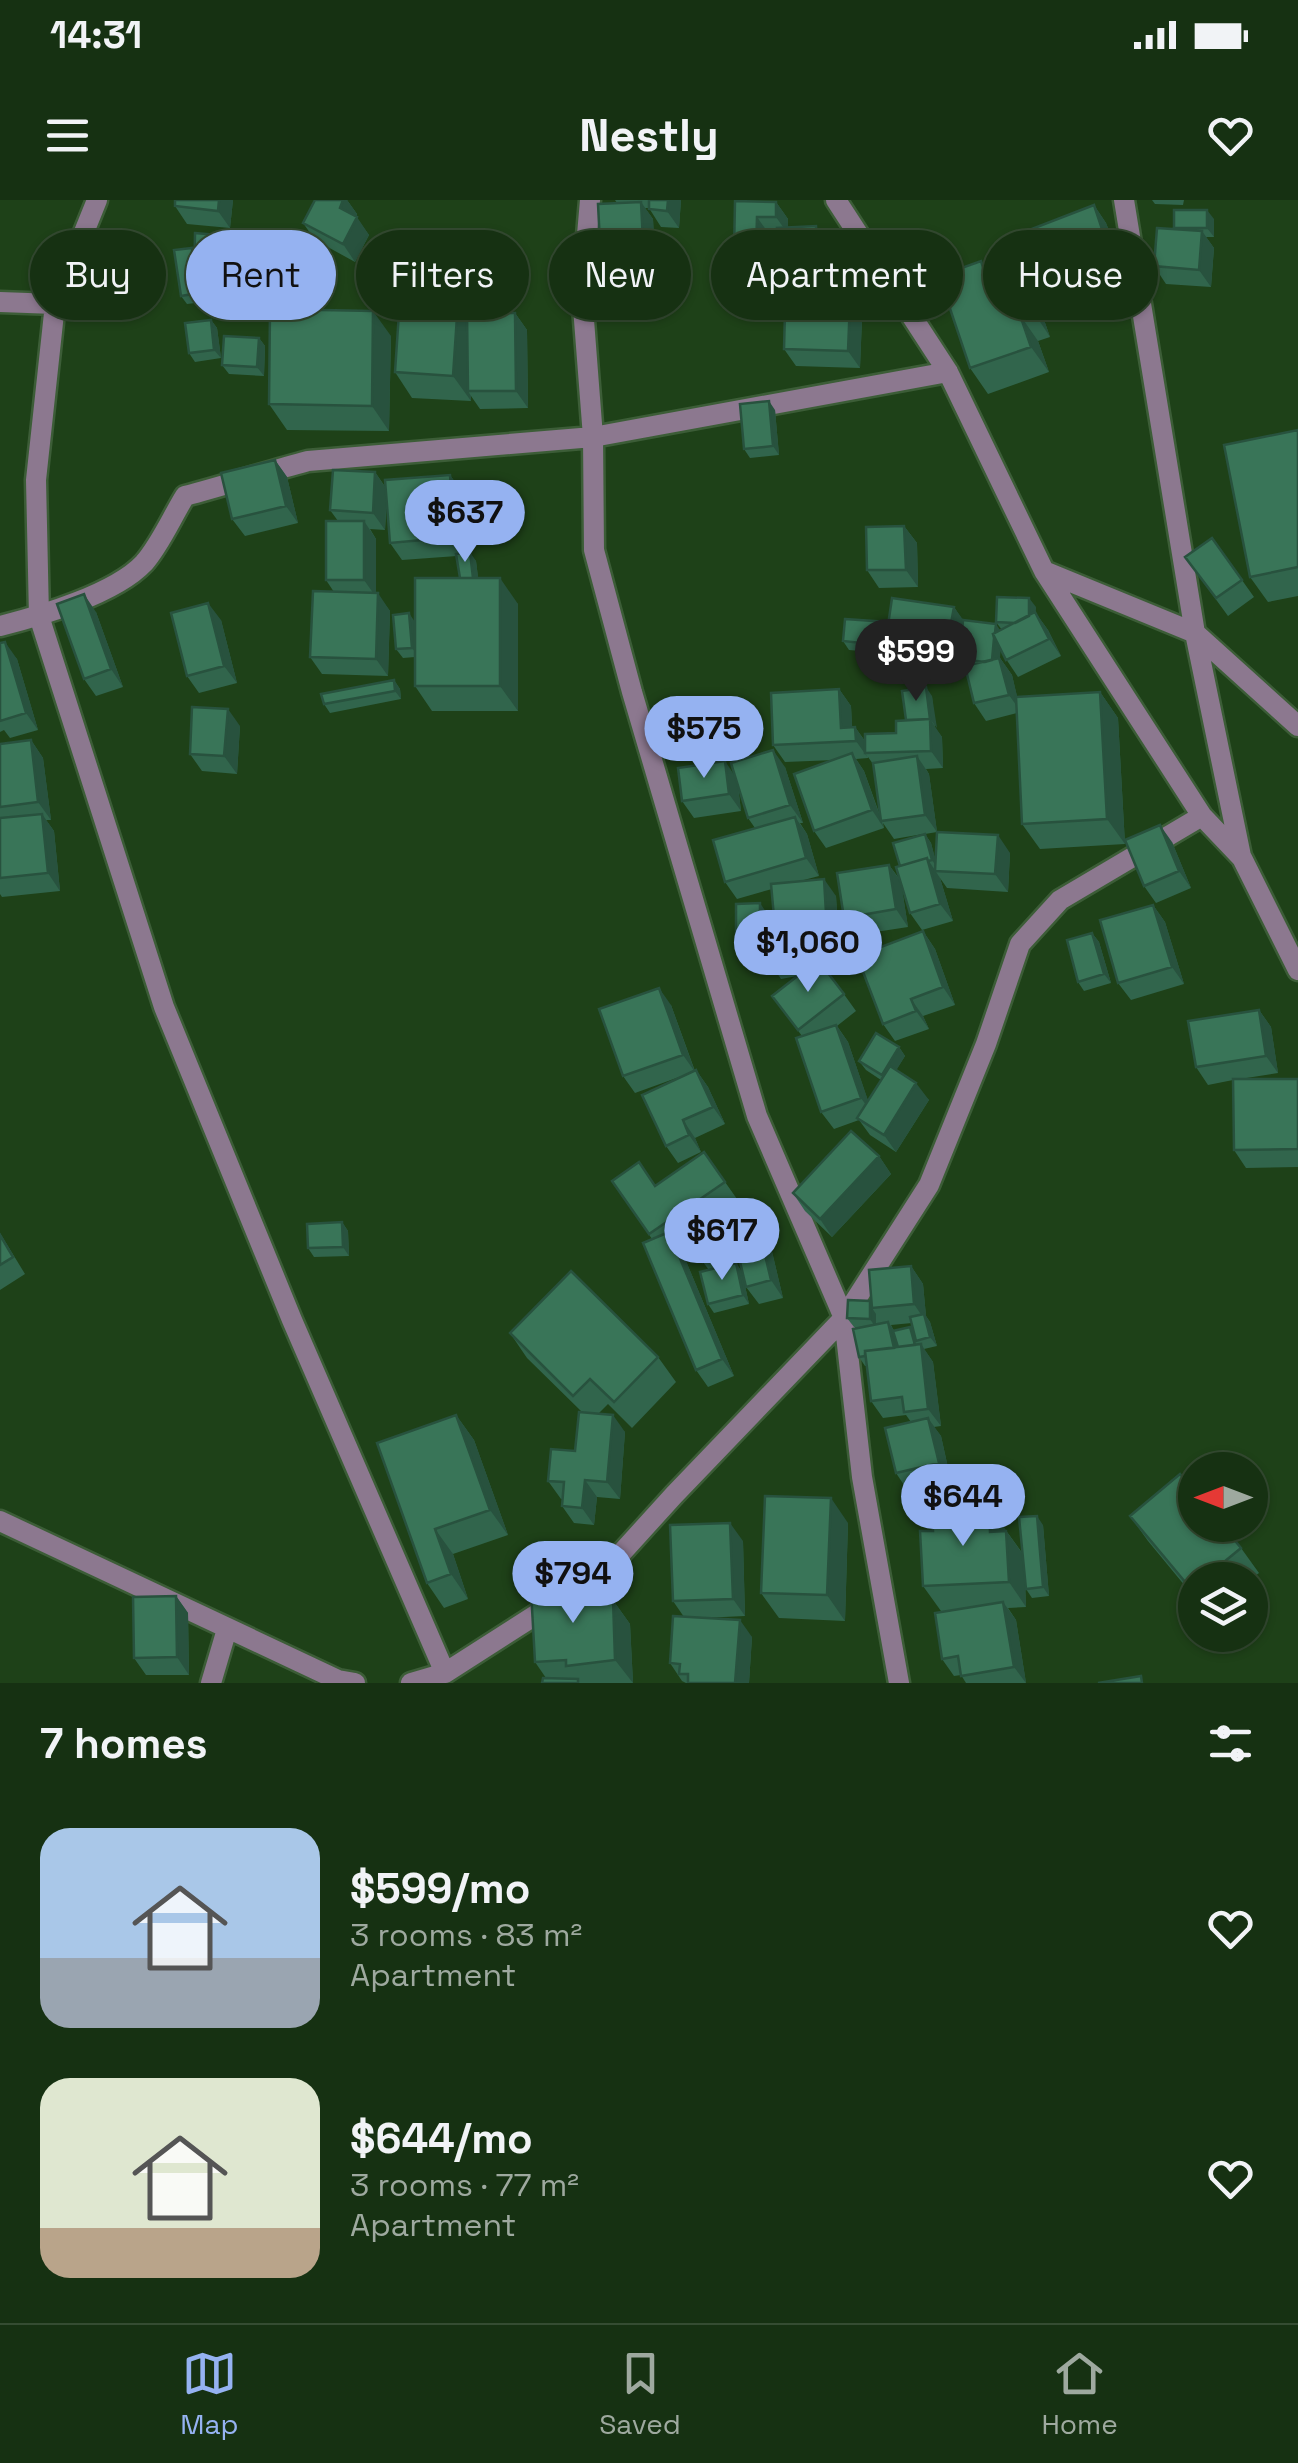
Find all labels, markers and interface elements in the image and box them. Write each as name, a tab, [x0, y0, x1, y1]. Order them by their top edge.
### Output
text: 14:31	[50, 11, 142, 59]
text: Nestly	[579, 107, 719, 164]
icon: menu	[40, 108, 95, 163]
icon: heart	[1203, 108, 1258, 163]
chip: Buy	[30, 230, 166, 320]
chip: Rent	[186, 230, 336, 320]
chip: Filters	[356, 230, 529, 320]
chip: New	[549, 230, 691, 320]
chip: Apartment	[711, 230, 963, 320]
chip: House	[983, 230, 1158, 320]
pin: $637	[406, 480, 524, 565]
text: $637	[427, 492, 503, 532]
pin: $599	[857, 619, 975, 704]
text: $599	[877, 631, 955, 671]
pin: $575	[645, 696, 763, 781]
text: $575	[666, 708, 742, 748]
pin: $1,060	[727, 910, 889, 995]
text: $1,060	[756, 922, 860, 962]
pin: $617	[663, 1198, 781, 1283]
text: $617	[686, 1210, 758, 1250]
north arrow	[1178, 1452, 1268, 1542]
map controls	[1178, 1452, 1268, 1652]
pin: $644	[904, 1464, 1022, 1549]
text: $644	[923, 1476, 1003, 1516]
pin: $794	[514, 1541, 632, 1626]
text: $794	[534, 1553, 612, 1593]
button: layers	[1178, 1562, 1268, 1652]
icon: filters	[1203, 1716, 1258, 1771]
text: 7 homes	[40, 1717, 208, 1770]
text: $599/mo	[350, 1862, 530, 1915]
icon: home	[120, 1868, 240, 1988]
icon: heart	[1203, 1901, 1258, 1956]
text: 3 rooms · 83 m²	[350, 1915, 582, 1955]
text: Apartment	[350, 1955, 516, 1995]
text: $644/mo	[350, 2112, 533, 2165]
icon: home	[120, 2118, 240, 2238]
icon: heart	[1203, 2151, 1258, 2206]
text: 3 rooms · 77 m²	[350, 2165, 579, 2205]
text: Apartment	[350, 2205, 516, 2245]
tab: Map	[180, 2346, 239, 2442]
tab: Saved	[599, 2346, 681, 2442]
tab: Home	[1041, 2346, 1118, 2442]

